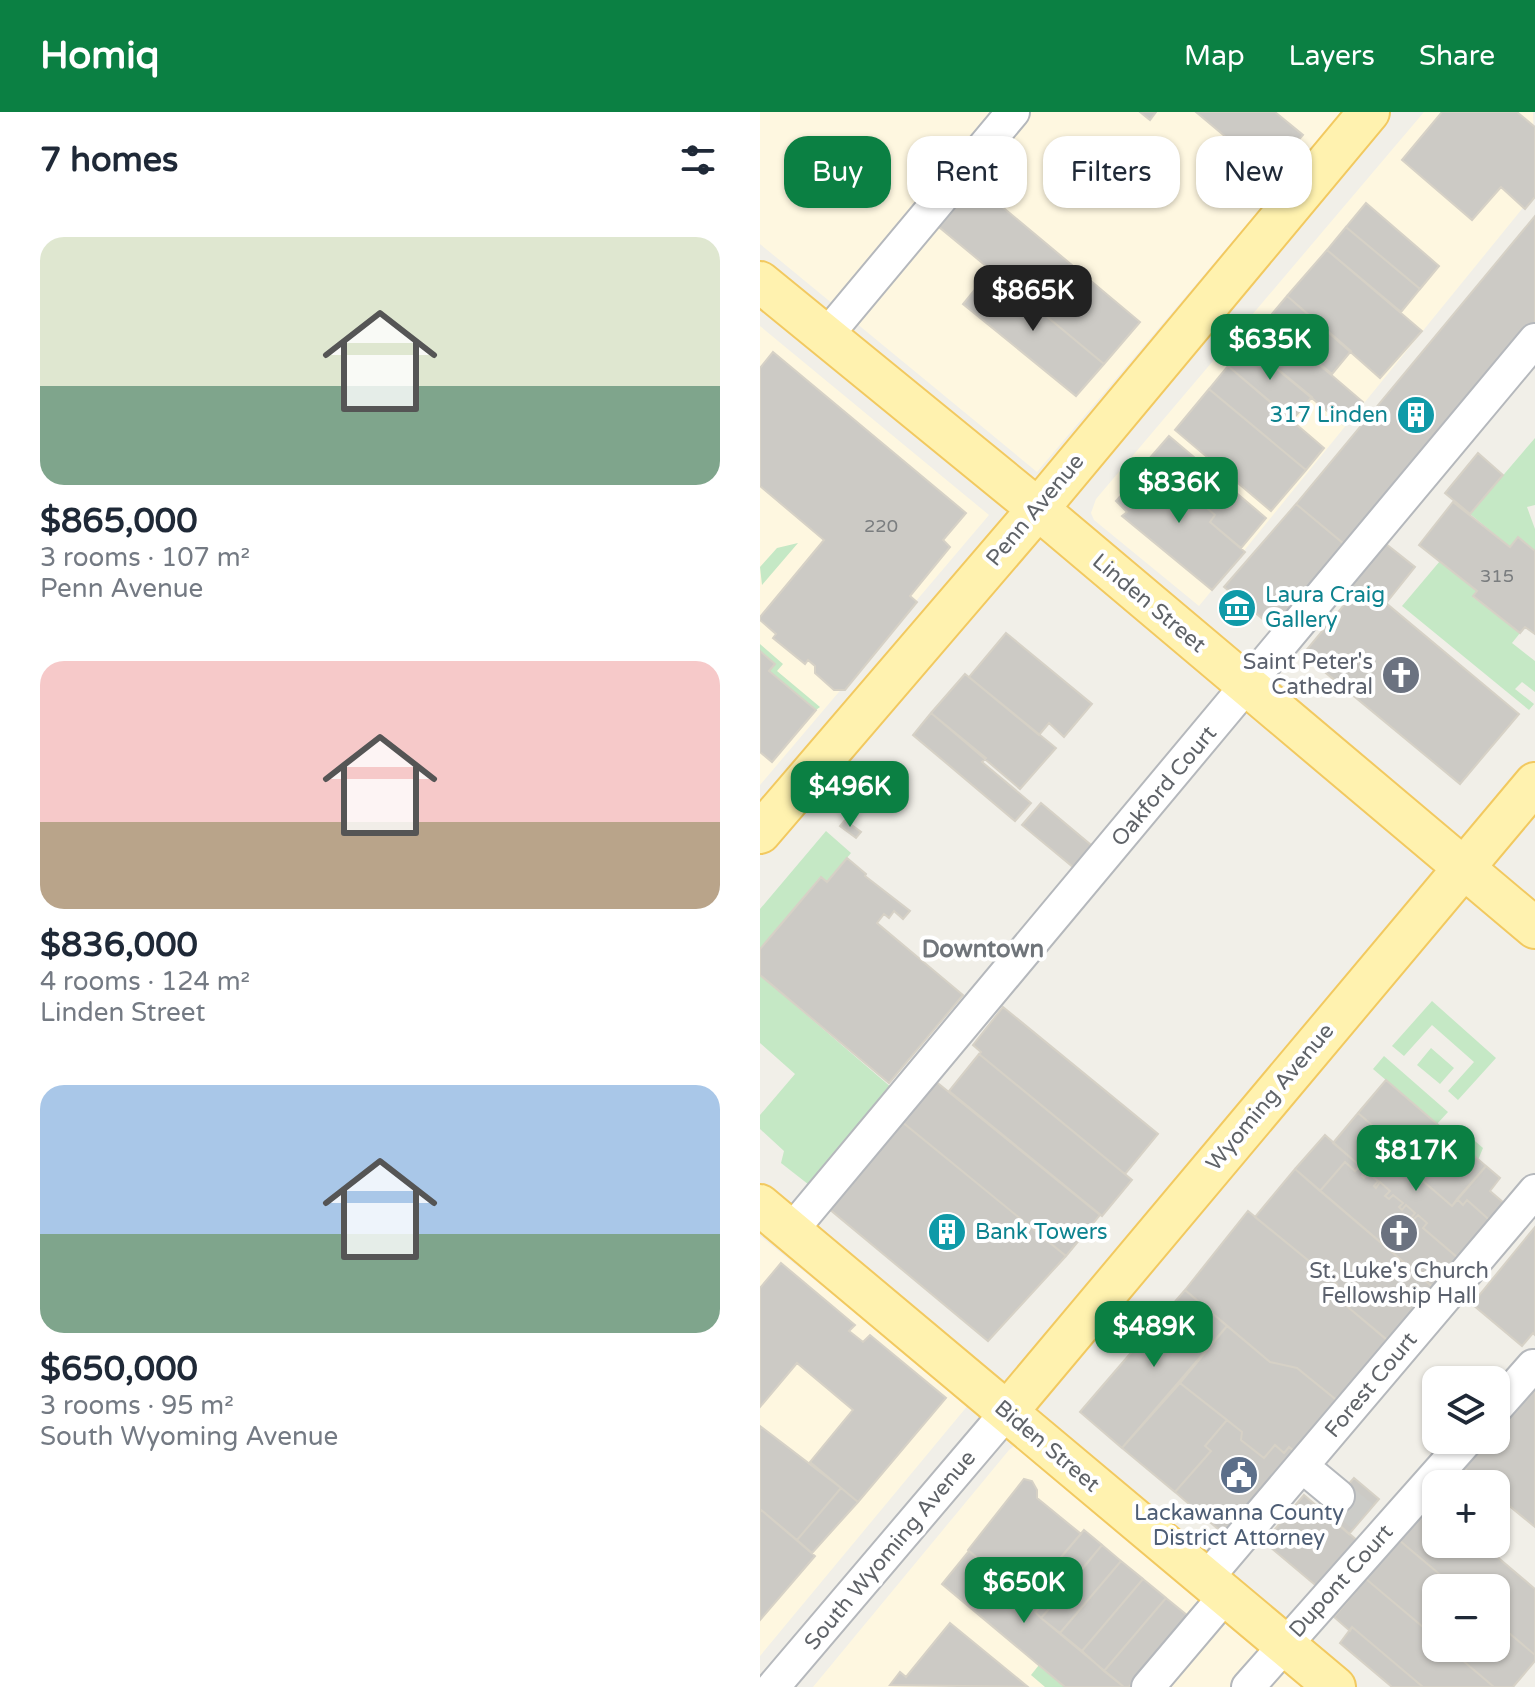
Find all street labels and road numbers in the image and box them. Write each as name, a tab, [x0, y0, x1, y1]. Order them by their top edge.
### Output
street label: Penn Avenue	[981, 449, 1089, 571]
street label: Linden Street	[1087, 548, 1211, 658]
street label: Oakford Court	[1106, 720, 1222, 852]
street label: Wyoming Avenue	[1201, 1018, 1339, 1176]
street label: Forest Court	[1319, 1327, 1423, 1443]
street label: Biden Street	[989, 1395, 1105, 1497]
street label: South Wyoming Avenue	[799, 1445, 981, 1655]
street label: Dupont Court	[1284, 1519, 1398, 1643]

